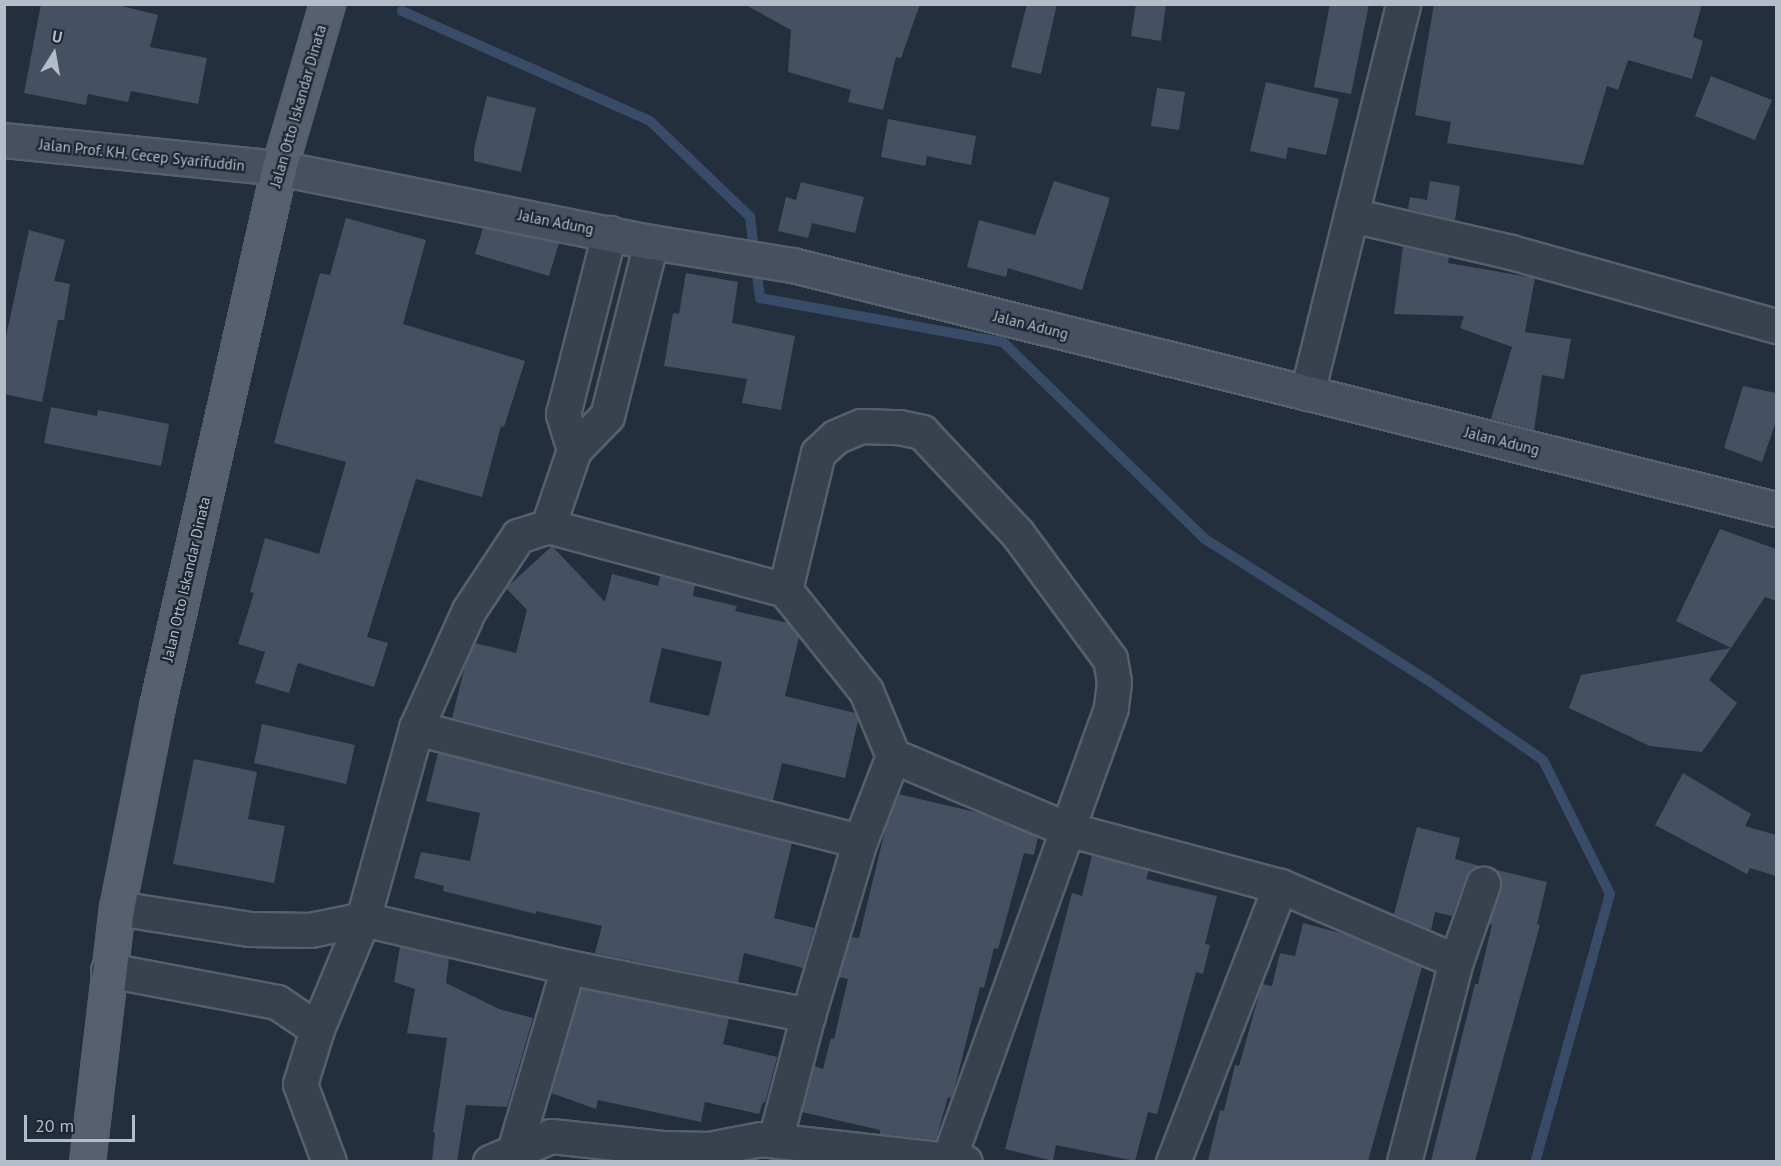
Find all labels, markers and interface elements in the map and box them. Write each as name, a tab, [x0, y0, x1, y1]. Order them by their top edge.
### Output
street label: Jalan Otto Iskandar Dinata	[266, 23, 330, 189]
north arrow	[24, 24, 84, 84]
text: U	[51, 26, 64, 47]
street label: Jalan Prof. KH. Cecep Syarifuddin	[37, 135, 247, 175]
street label: Jalan Adung	[516, 206, 596, 238]
street label: Jalan Adung	[991, 307, 1071, 343]
street label: Jalan Adung	[1462, 423, 1542, 459]
street label: Jalan Otto Iskandar Dinata	[158, 495, 214, 663]
scale bar	[27, 1103, 138, 1141]
text: 20 m	[35, 1114, 74, 1137]

